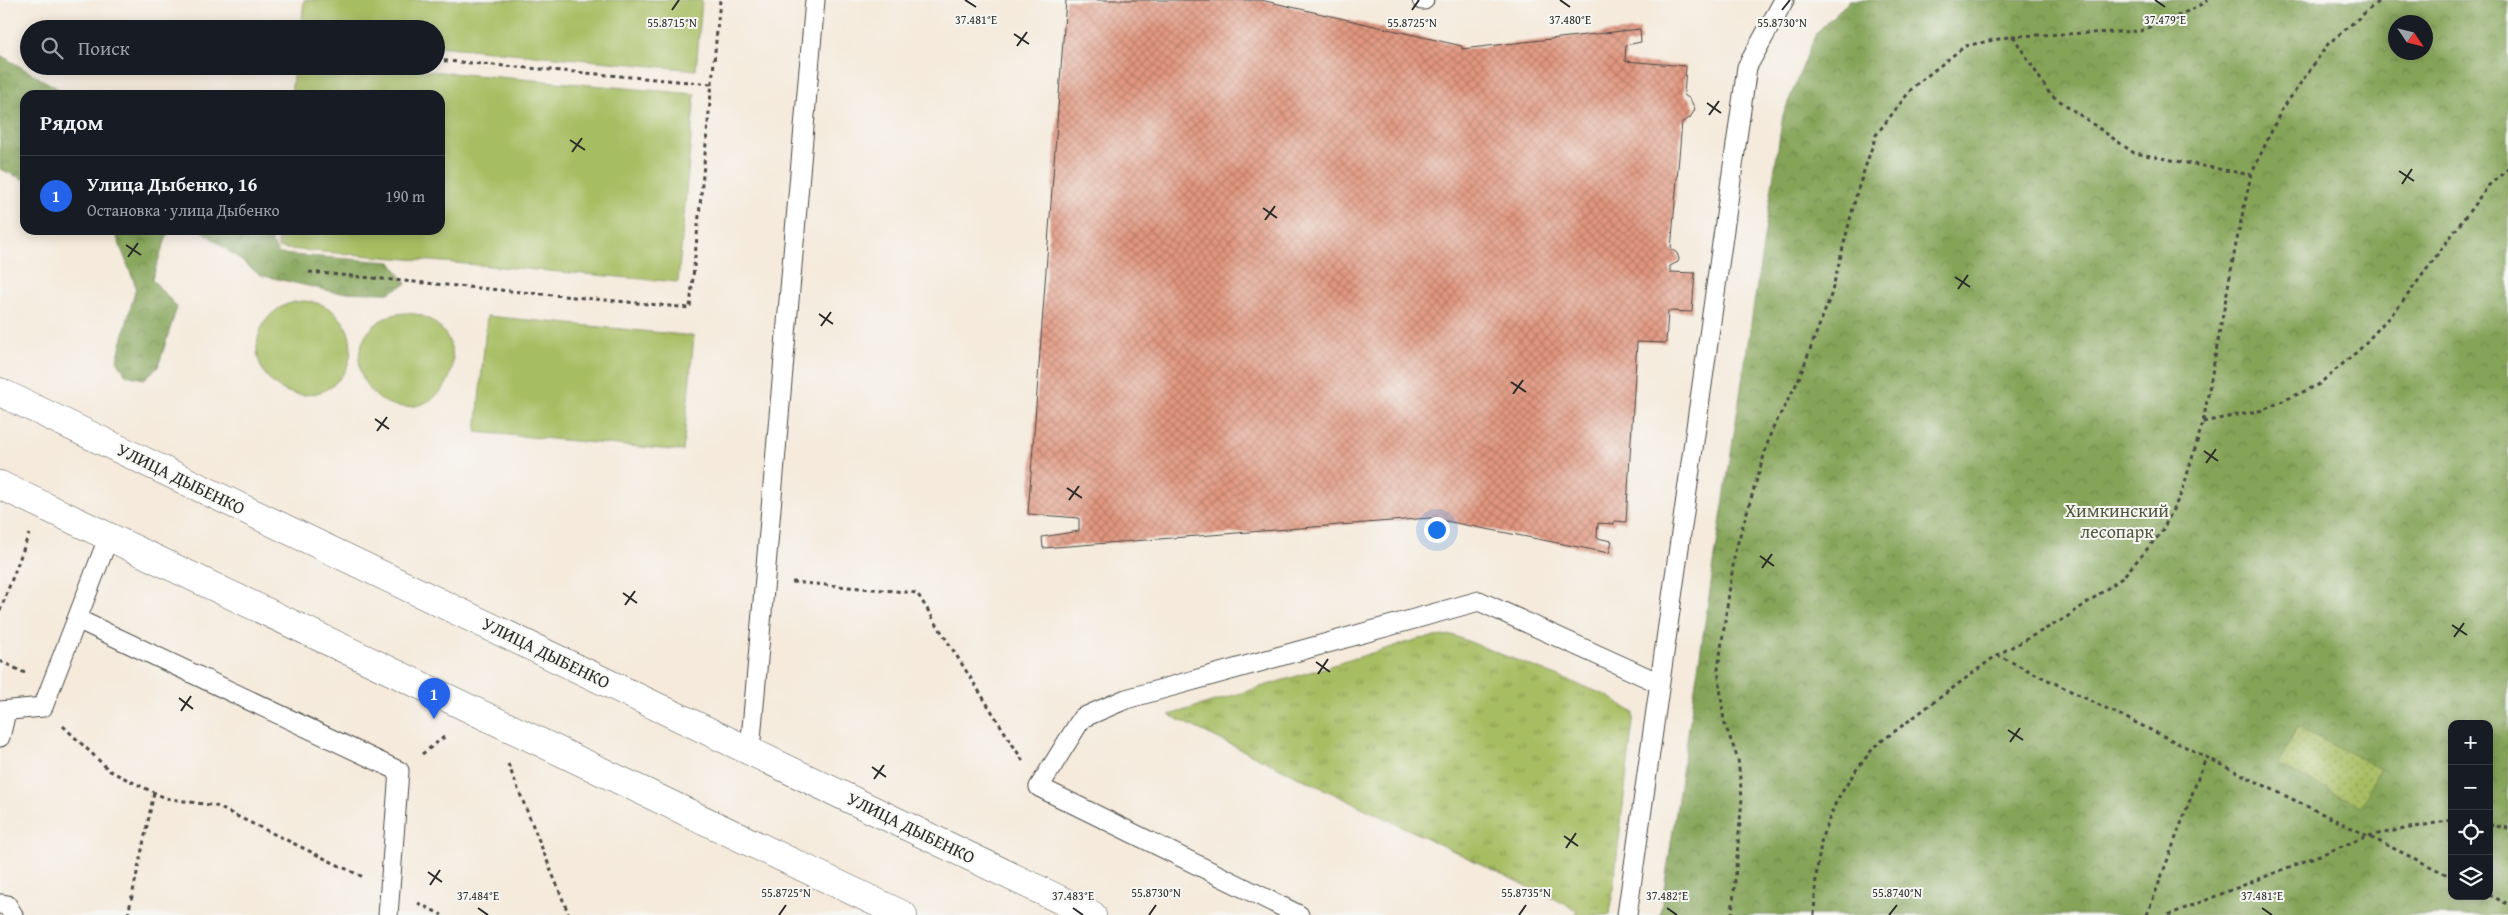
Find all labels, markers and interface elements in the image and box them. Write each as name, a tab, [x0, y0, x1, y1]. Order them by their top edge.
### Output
text: 37.481°E	[955, 11, 997, 28]
text: 37.480°E	[1549, 11, 1591, 28]
text: 37.479°E	[2144, 11, 2186, 28]
text: 55.8715°N	[647, 14, 697, 31]
text: 55.8725°N	[1387, 14, 1437, 31]
text: 55.8730°N	[1757, 14, 1807, 31]
north arrow	[2388, 15, 2433, 60]
search box	[20, 20, 445, 75]
icon: search	[38, 34, 66, 62]
text: Поиск	[78, 34, 130, 62]
text: Рядом	[40, 107, 103, 138]
text: Улица Дыбенко, 16	[87, 170, 257, 198]
text: 1	[52, 184, 60, 208]
text: 190 m	[385, 184, 425, 208]
text: Остановка · улица Дыбенко	[87, 198, 280, 222]
street label: УЛИЦА ДЫБЕНКО	[113, 436, 250, 521]
park label: Химкинский лесопарк	[2065, 497, 2169, 545]
your location	[1424, 517, 1450, 543]
street label: УЛИЦА ДЫБЕНКО	[478, 610, 615, 695]
pin: 1	[418, 678, 450, 719]
map controls	[2448, 720, 2493, 900]
button: +	[2448, 720, 2493, 765]
button: −	[2448, 765, 2493, 810]
street label: УЛИЦА ДЫБЕНКО	[843, 785, 980, 870]
button: locate	[2448, 810, 2493, 855]
button: layers	[2448, 855, 2493, 900]
text: 55.8725°N	[761, 884, 811, 901]
text: 55.8730°N	[1131, 884, 1181, 901]
text: 55.8735°N	[1501, 884, 1551, 901]
text: 55.8740°N	[1872, 884, 1922, 901]
text: 37.484°E	[457, 887, 499, 904]
text: 37.483°E	[1052, 887, 1094, 904]
text: 37.482°E	[1646, 887, 1688, 904]
text: 37.481°E	[2241, 887, 2283, 904]

